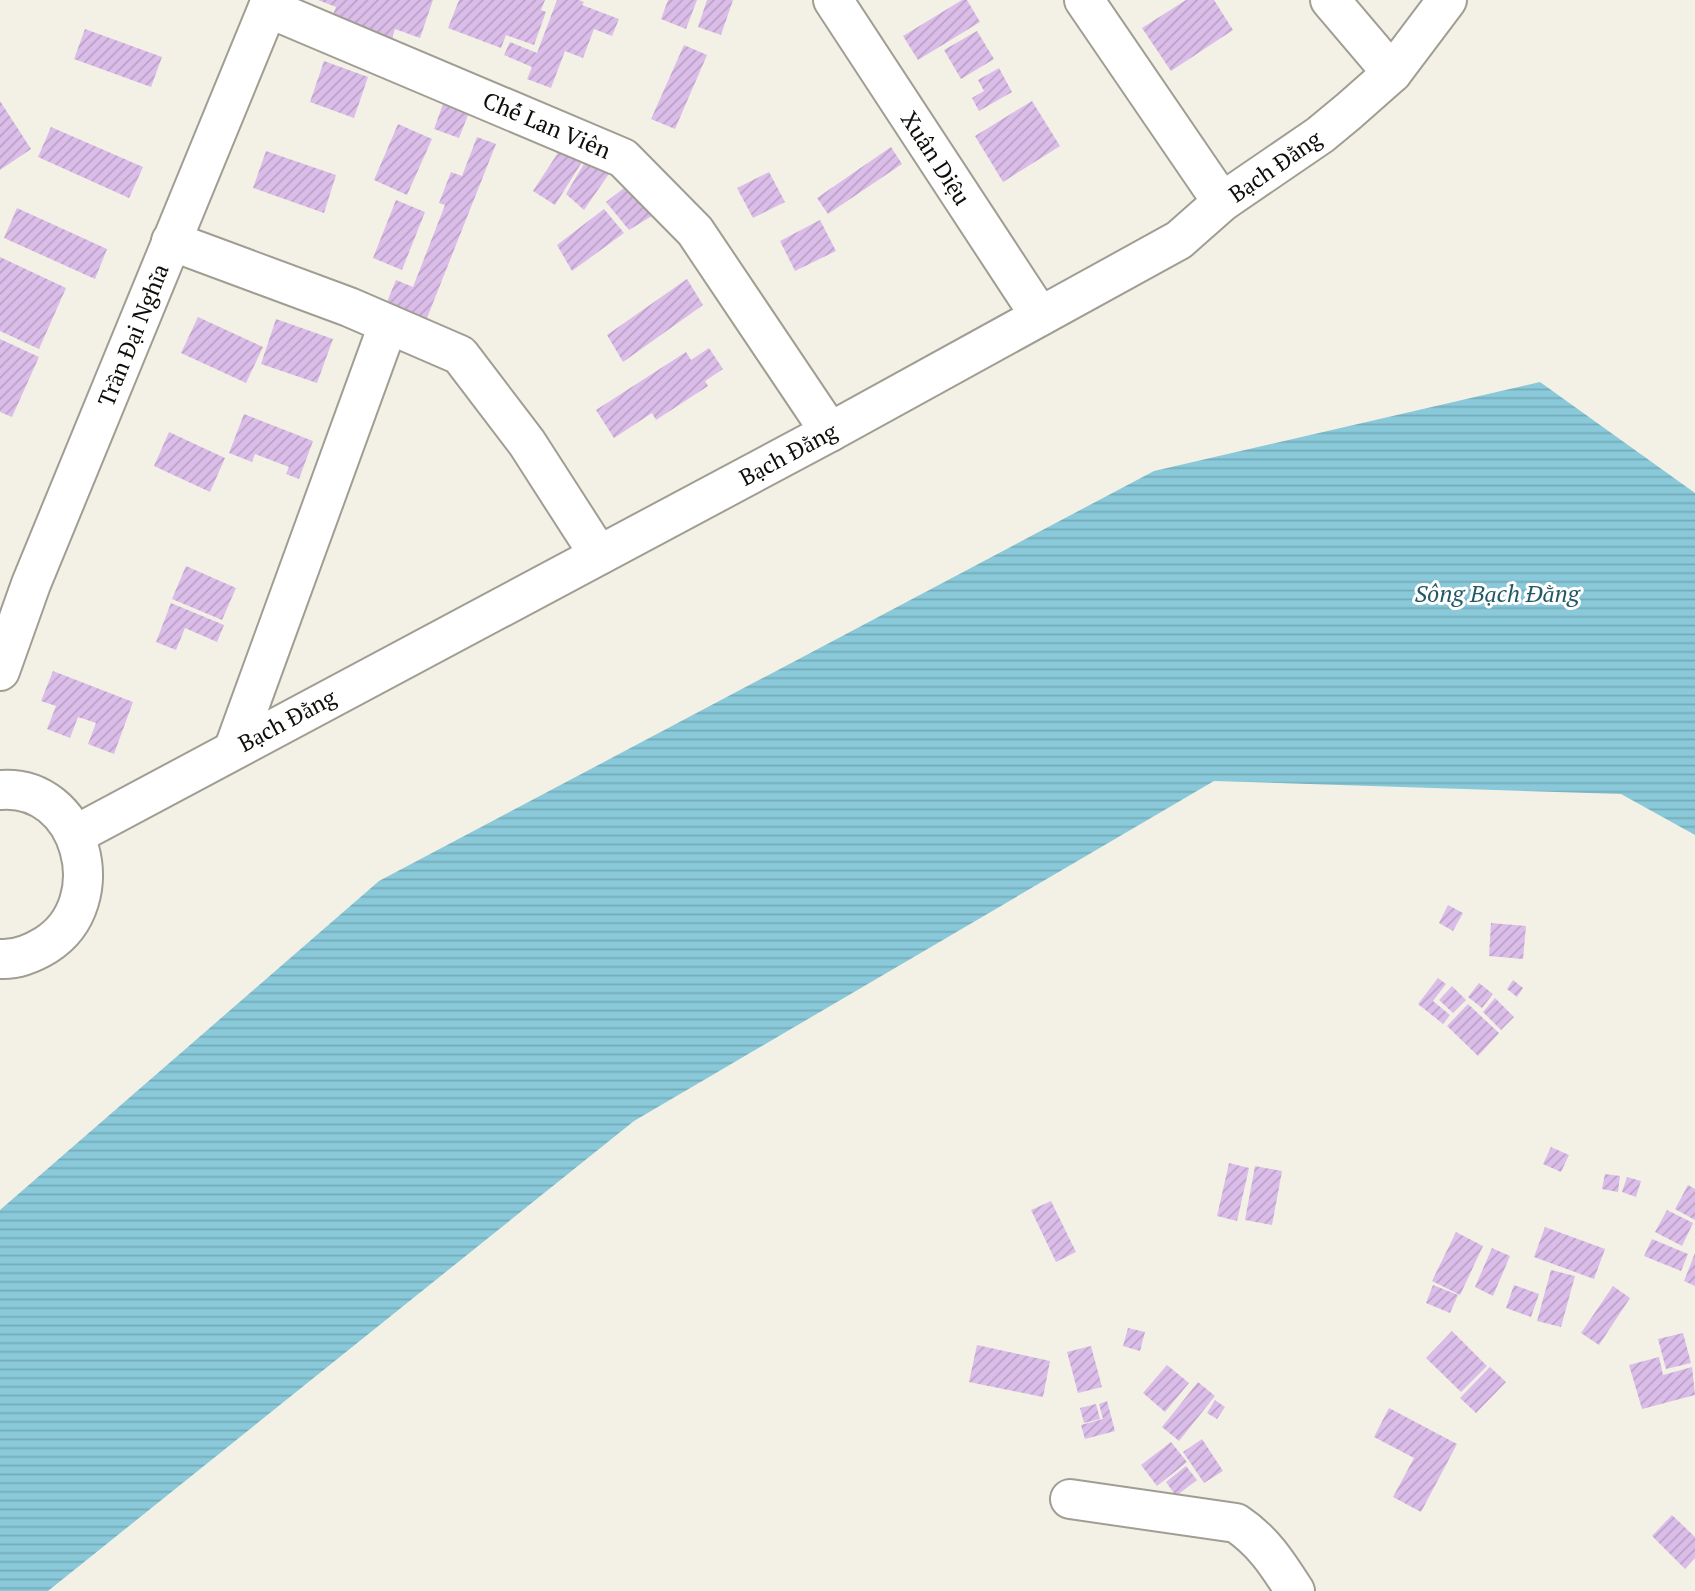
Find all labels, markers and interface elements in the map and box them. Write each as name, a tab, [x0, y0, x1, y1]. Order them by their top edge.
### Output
street label: Chế Lan Viên	[478, 84, 616, 166]
street label: Xuân Diệu	[894, 105, 978, 211]
street label: Bạch Đằng	[1223, 122, 1328, 209]
street label: Trần Đại Nghĩa	[90, 259, 176, 411]
street label: Bạch Đằng	[734, 415, 843, 493]
water label: Sông Bạch Đằng	[1414, 577, 1581, 609]
street label: Bạch Đằng	[233, 681, 342, 759]

